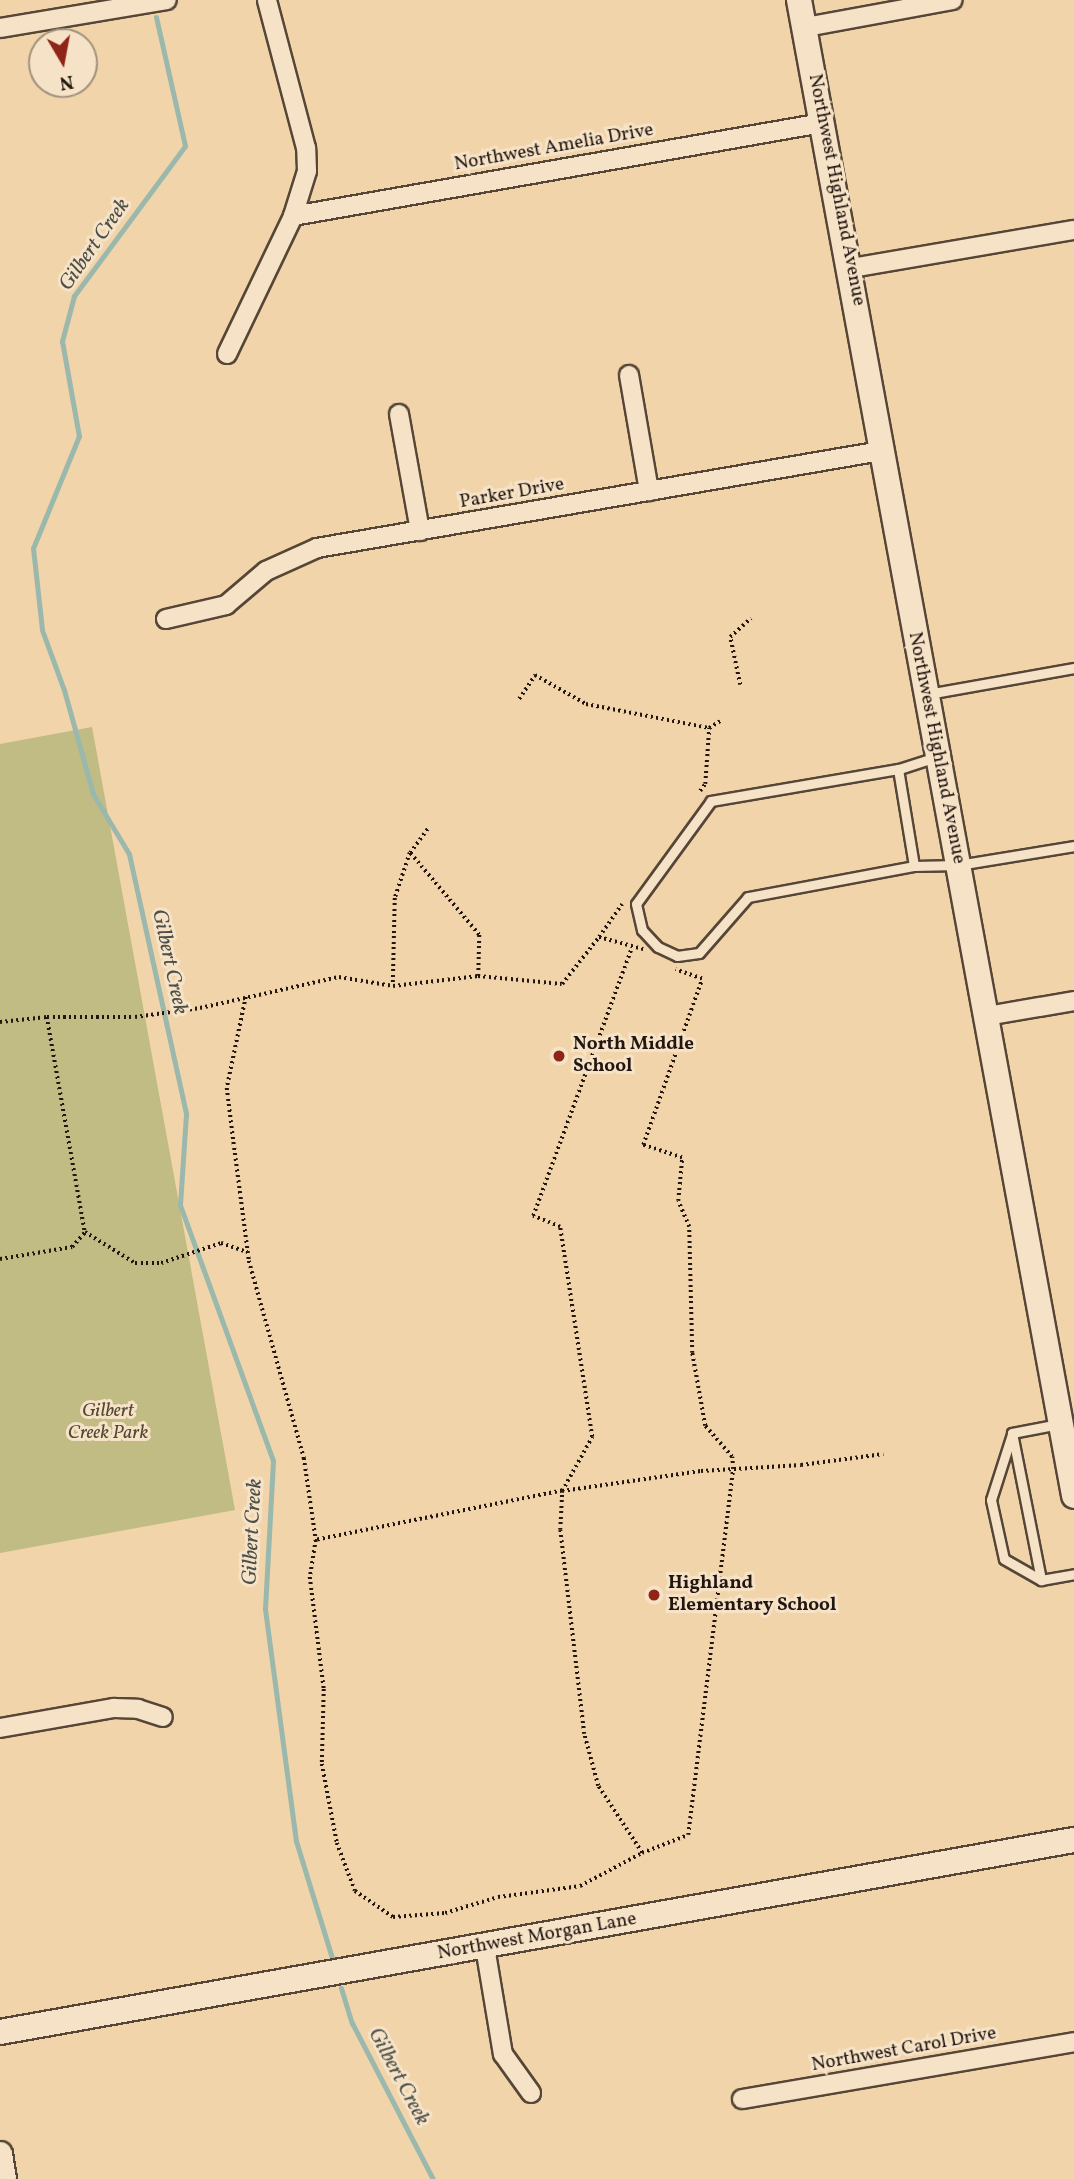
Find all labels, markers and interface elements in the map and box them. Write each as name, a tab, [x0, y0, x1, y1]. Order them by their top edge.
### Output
north arrow	[28, 28, 98, 98]
text: N	[57, 68, 75, 96]
street label: Northwest Highland Avenue	[802, 72, 870, 308]
street label: Northwest Amelia Drive	[453, 119, 655, 177]
water label: Gilbert Creek	[54, 194, 136, 296]
street label: Parker Drive	[458, 474, 566, 514]
street label: Northwest Highland Avenue	[902, 630, 970, 866]
water label: Gilbert Creek	[146, 907, 192, 1017]
place label: North Middle School	[573, 1034, 694, 1078]
marker: North Middle School	[551, 1048, 567, 1064]
park label: Gilbert Creek Park	[68, 1401, 148, 1445]
water label: Gilbert Creek	[238, 1478, 268, 1586]
place label: Highland Elementary School	[668, 1573, 837, 1617]
marker: Highland Elementary School	[646, 1587, 662, 1603]
street label: Northwest Morgan Lane	[436, 1908, 638, 1966]
street label: Northwest Carol Drive	[810, 2023, 998, 2077]
water label: Gilbert Creek	[362, 2024, 434, 2130]

